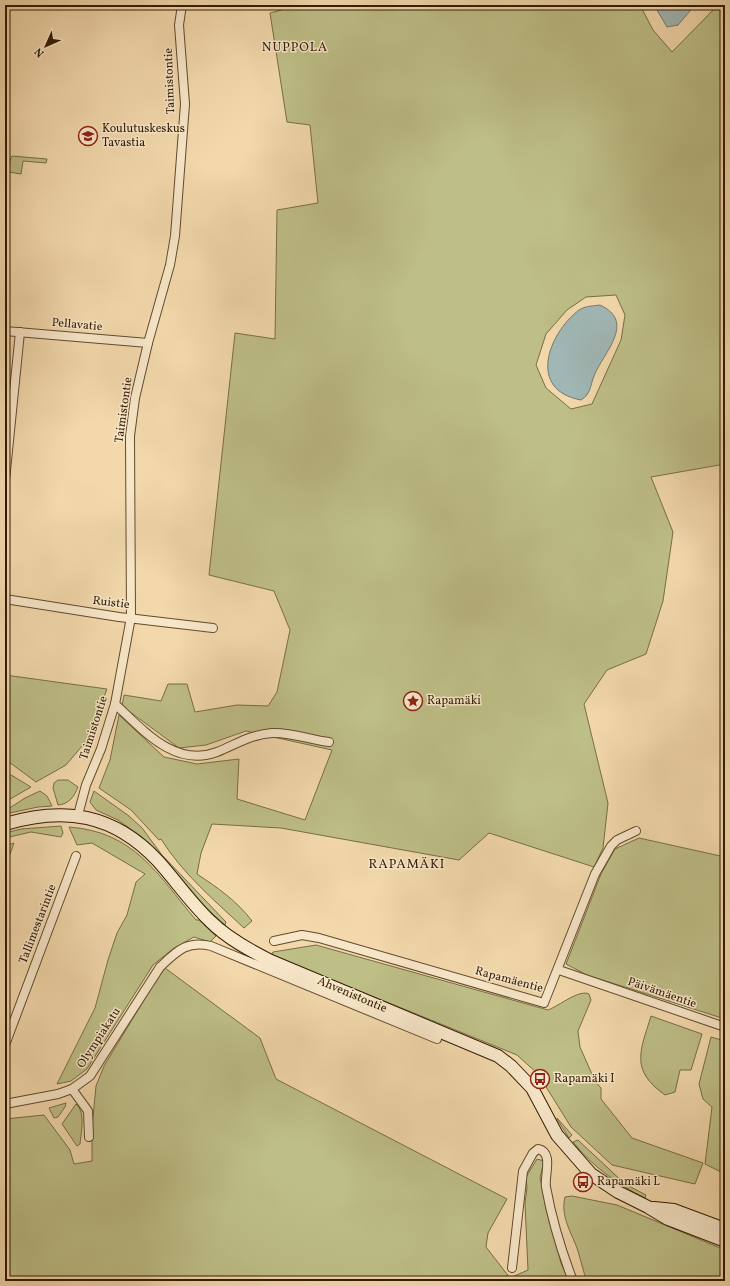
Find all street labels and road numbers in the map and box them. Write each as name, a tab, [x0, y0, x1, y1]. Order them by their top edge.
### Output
street label: Taimistontie	[161, 47, 179, 114]
street label: Pellavatie	[51, 315, 103, 335]
street label: Taimistontie	[111, 376, 137, 444]
street label: Ruistie	[92, 593, 131, 613]
street label: Taimistontie	[76, 694, 112, 762]
street label: Tallimestarintie	[15, 882, 61, 966]
street label: Rapamäentie	[473, 963, 545, 997]
street label: Ahvenistontie	[315, 973, 390, 1017]
street label: Päivämäentie	[625, 974, 699, 1012]
street label: Olympiakatu	[73, 1004, 125, 1071]

